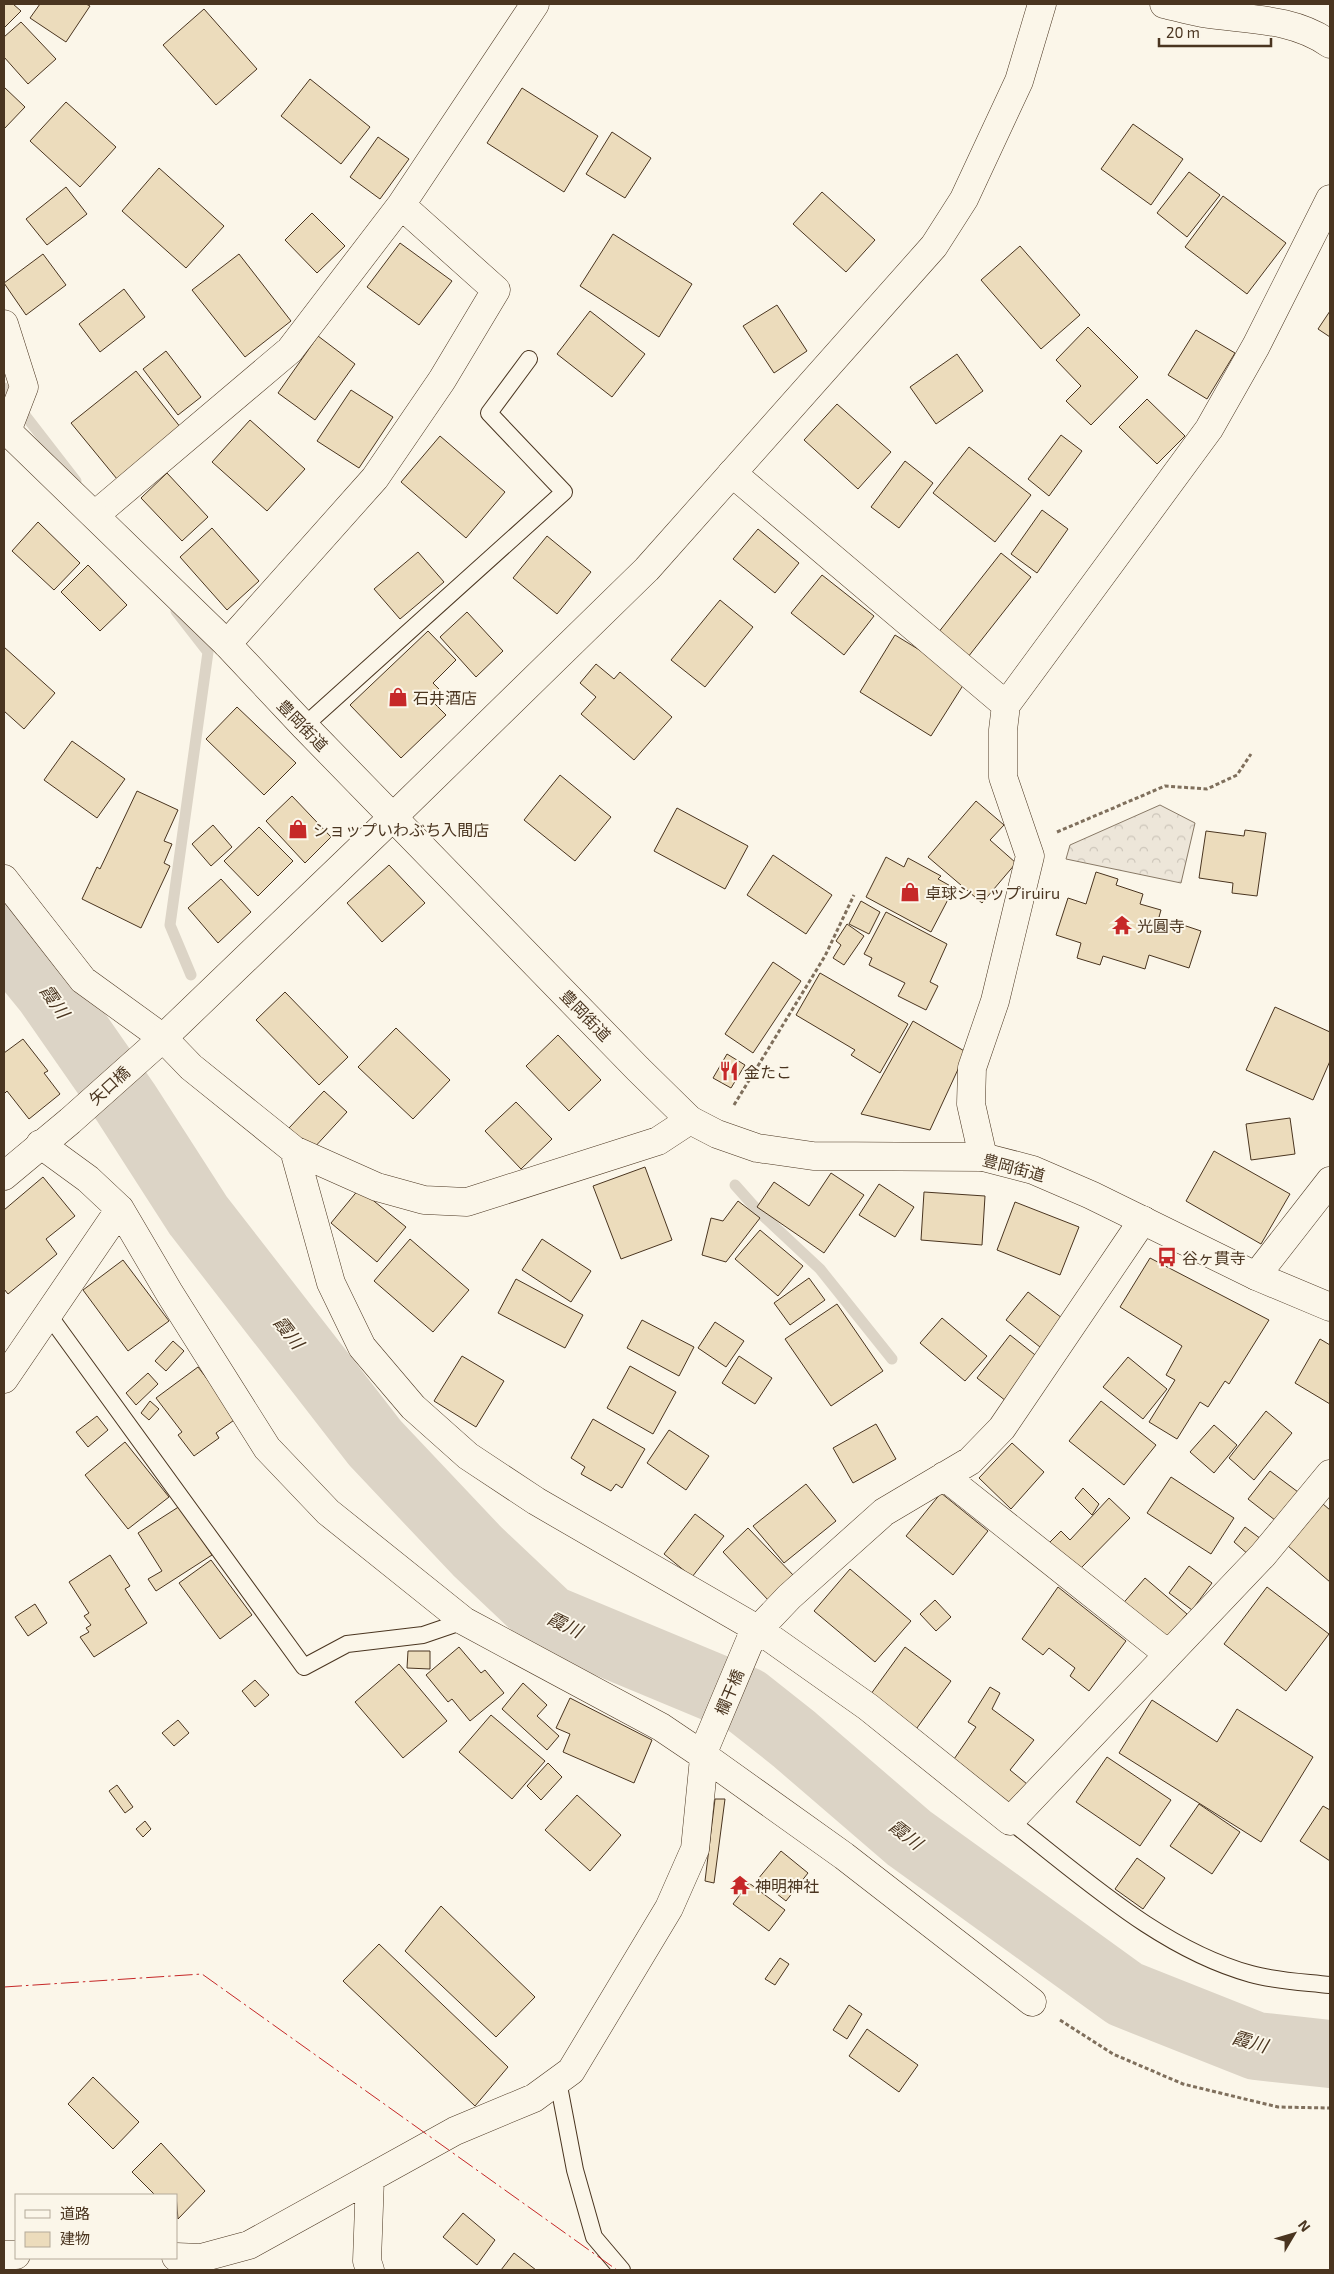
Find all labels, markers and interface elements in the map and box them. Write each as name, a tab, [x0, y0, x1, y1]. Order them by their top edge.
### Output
scale bar	[1159, 15, 1272, 47]
text: 20 m	[1166, 23, 1200, 41]
shop icon: 石井酒店	[387, 686, 409, 708]
place label: 石井酒店	[413, 688, 477, 707]
street label: 豊岡街道	[274, 695, 332, 755]
shop icon: ショップいわぶち入間店	[287, 818, 309, 840]
place label: ショップいわぶち入間店	[313, 820, 489, 839]
shop icon: 卓球ショップiruiru	[899, 881, 921, 903]
place label: 卓球ショップiruiru	[925, 883, 1060, 902]
temple icon: 光圓寺	[1111, 914, 1133, 936]
place label: 光圓寺	[1137, 916, 1185, 935]
water label: 霞川	[36, 980, 75, 1024]
street label: 豊岡街道	[557, 985, 615, 1045]
restaurant icon: 金たこ	[718, 1060, 740, 1082]
street label: 矢口橋	[85, 1062, 133, 1108]
place label: 金たこ	[744, 1062, 792, 1081]
street label: 豊岡街道	[981, 1150, 1047, 1184]
bus stop icon: 谷ヶ貫寺	[1156, 1246, 1178, 1268]
place label: 谷ヶ貫寺	[1182, 1248, 1246, 1267]
water label: 霞川	[269, 1311, 310, 1355]
water label: 霞川	[544, 1606, 588, 1643]
street label: 欄干橋	[711, 1666, 747, 1718]
water label: 霞川	[885, 1814, 929, 1855]
temple icon: 神明神社	[729, 1874, 751, 1896]
place label: 神明神社	[755, 1876, 819, 1895]
water label: 霞川	[1230, 2025, 1272, 2057]
legend	[15, 2194, 178, 2259]
text: 道路	[60, 2204, 90, 2222]
north arrow	[1269, 2209, 1319, 2259]
text: N	[1295, 2216, 1314, 2235]
text: 建物	[60, 2229, 90, 2247]

